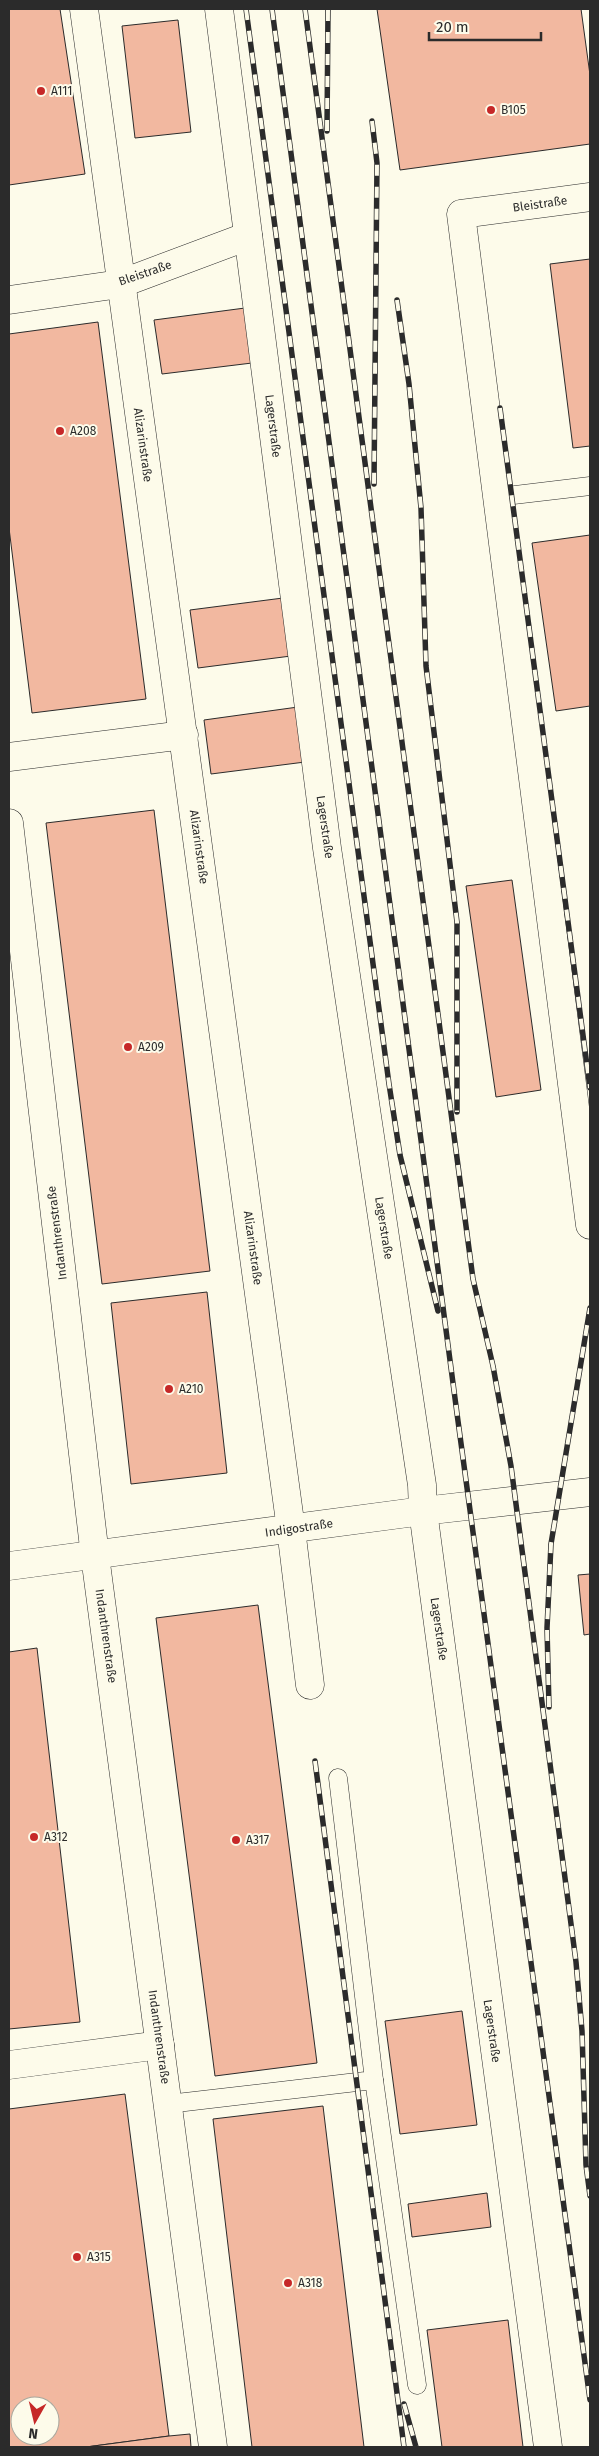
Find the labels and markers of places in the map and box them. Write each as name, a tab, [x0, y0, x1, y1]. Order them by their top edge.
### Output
place label: A111	[51, 84, 73, 98]
marker: A111	[35, 85, 47, 97]
place label: B105	[501, 103, 526, 117]
marker: B105	[485, 104, 497, 116]
place label: A208	[70, 424, 97, 438]
marker: A208	[54, 425, 66, 437]
place label: A209	[138, 1040, 164, 1054]
marker: A209	[122, 1041, 134, 1053]
place label: A210	[179, 1382, 204, 1396]
marker: A210	[163, 1383, 175, 1395]
place label: A312	[44, 1830, 68, 1844]
marker: A312	[28, 1831, 40, 1843]
place label: A317	[246, 1833, 269, 1847]
marker: A317	[230, 1834, 242, 1846]
place label: A315	[87, 2250, 111, 2264]
marker: A315	[71, 2251, 83, 2263]
place label: A318	[298, 2276, 323, 2290]
marker: A318	[282, 2277, 294, 2289]

